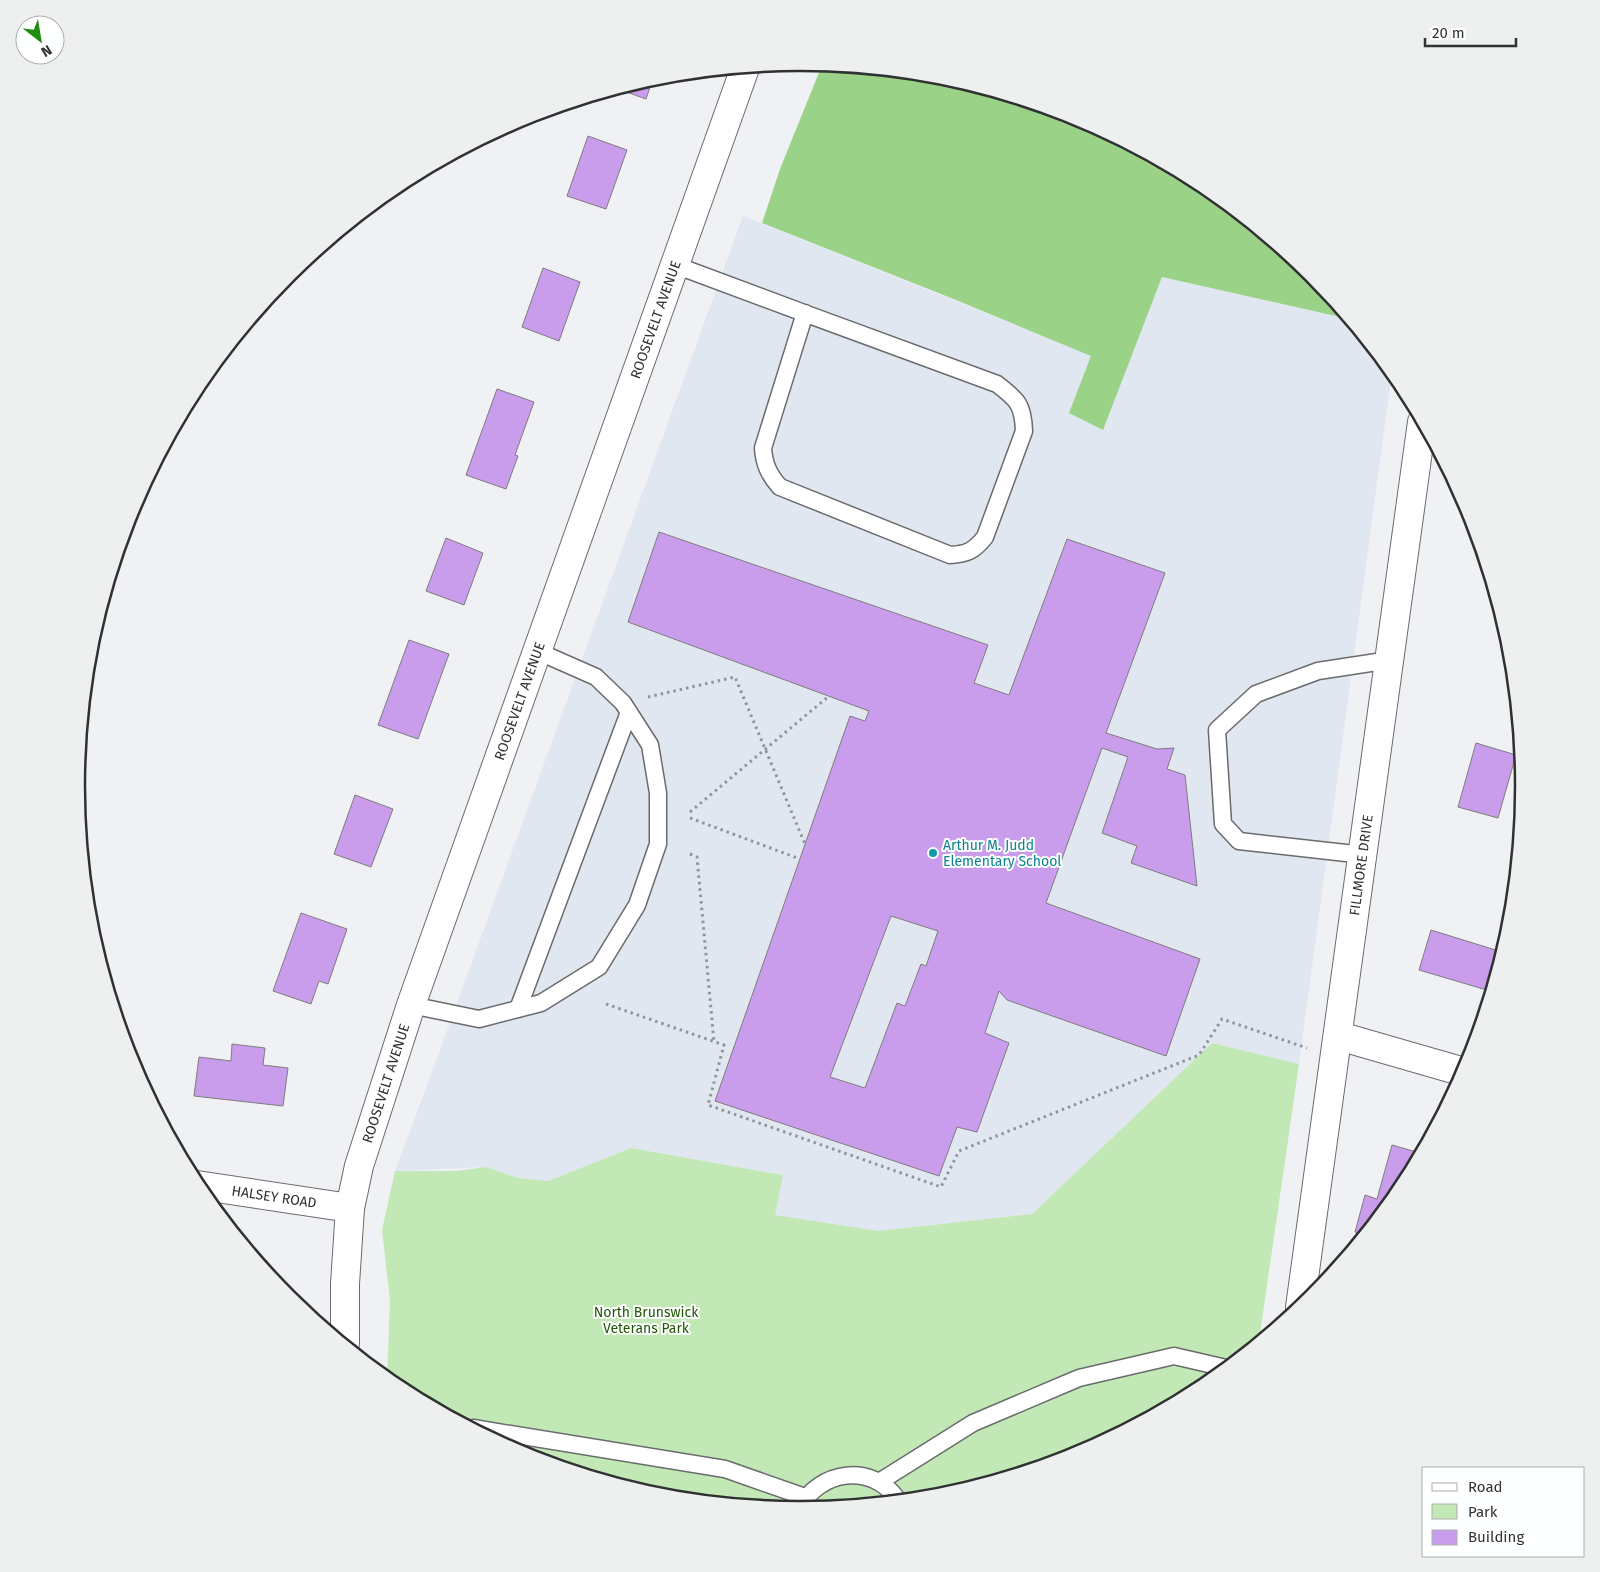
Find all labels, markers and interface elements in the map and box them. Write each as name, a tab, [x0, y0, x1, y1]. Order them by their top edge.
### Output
north arrow	[15, 15, 65, 65]
scale bar	[1425, 15, 1516, 47]
text: 20 m	[1432, 24, 1465, 42]
text: N	[38, 41, 55, 60]
street label: ROOSEVELT AVENUE	[626, 258, 684, 381]
street label: ROOSEVELT AVENUE	[490, 640, 548, 763]
street label: FILLMORE DRIVE	[1346, 814, 1376, 917]
place label: Arthur M. Judd Elementary School	[943, 837, 1061, 870]
marker: Arthur M. Judd Elementary School	[927, 847, 939, 859]
street label: ROOSEVELT AVENUE	[358, 1021, 413, 1145]
street label: HALSEY ROAD	[230, 1182, 318, 1211]
park label: North Brunswick Veterans Park	[594, 1304, 699, 1337]
legend	[1422, 1467, 1585, 1557]
text: Road	[1468, 1478, 1503, 1496]
text: Park	[1468, 1503, 1498, 1521]
text: Building	[1468, 1528, 1524, 1546]

